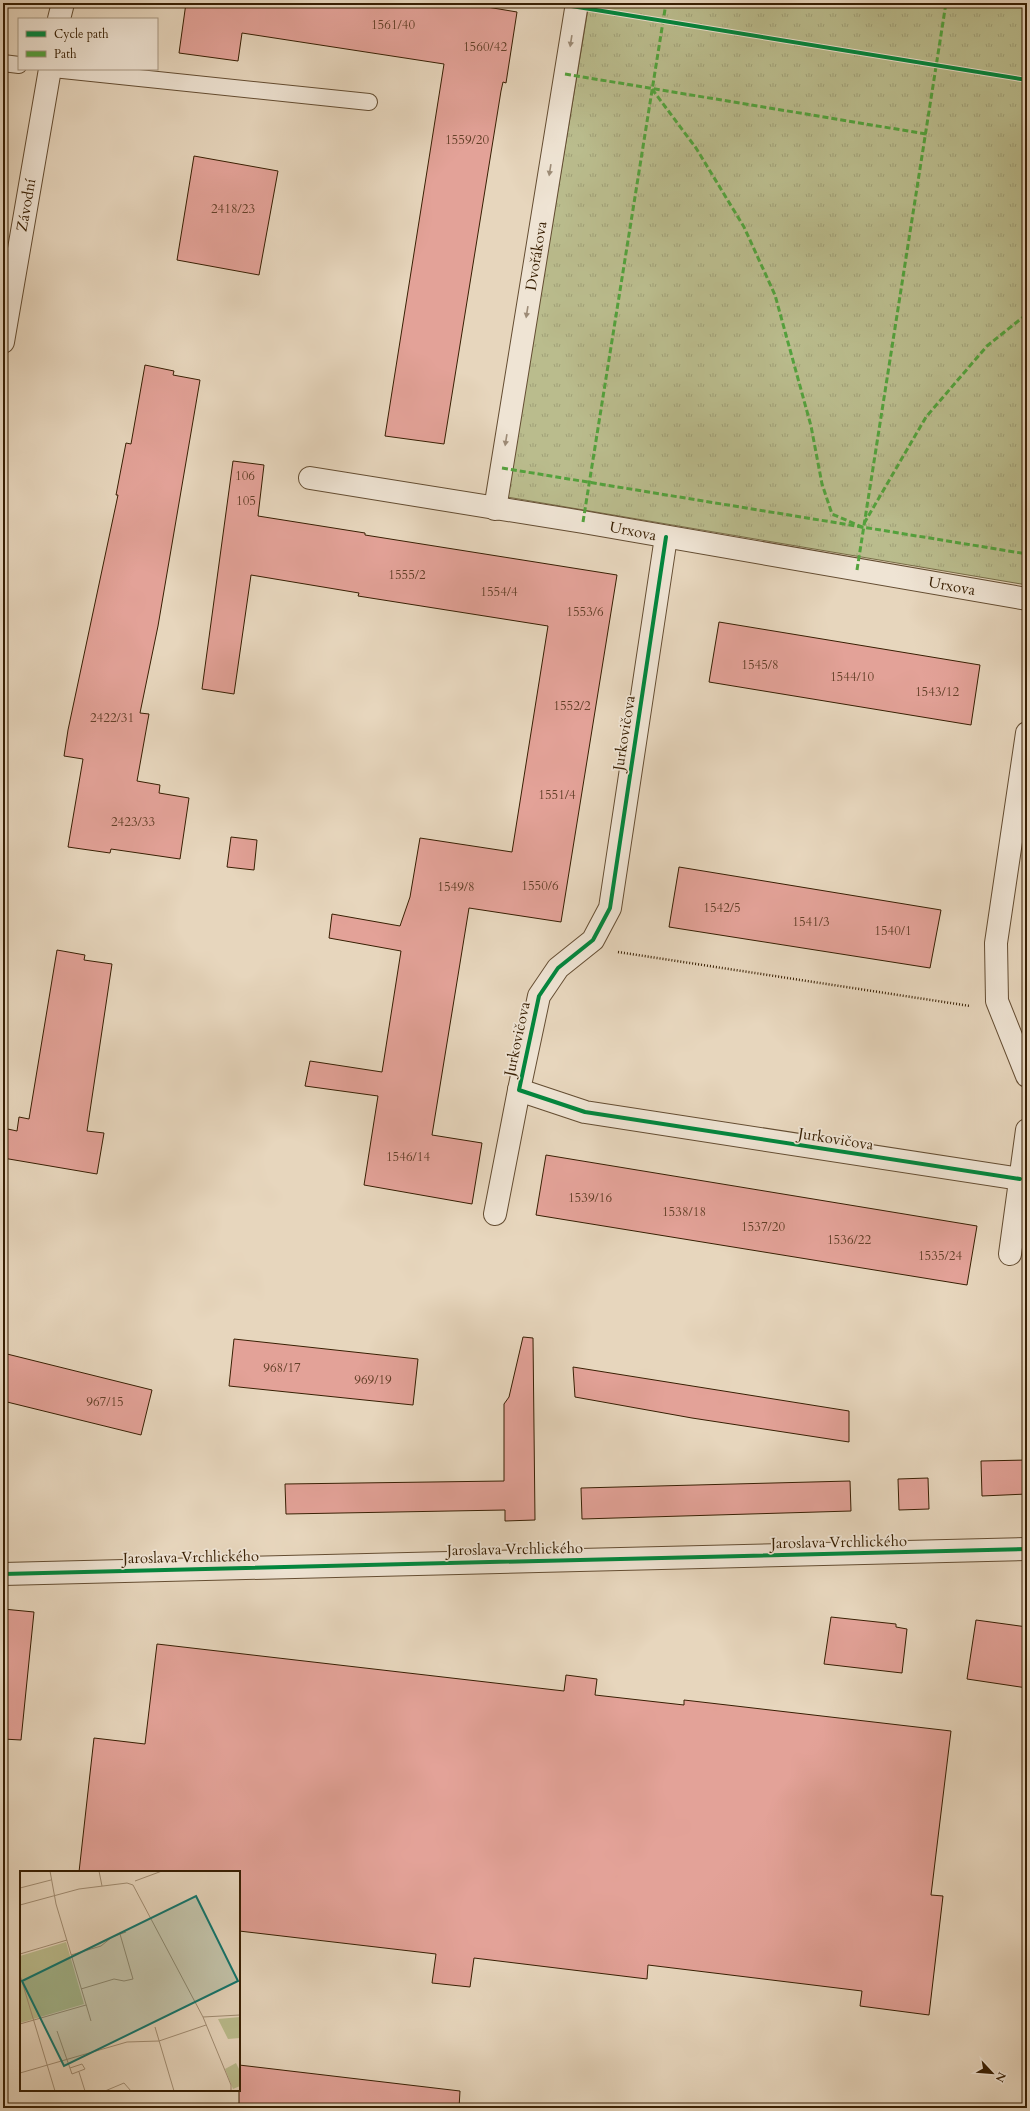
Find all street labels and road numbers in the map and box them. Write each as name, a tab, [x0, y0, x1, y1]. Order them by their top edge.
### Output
street label: Závodní	[11, 177, 41, 233]
street label: Dvořákova	[521, 219, 551, 292]
street label: Urxova	[608, 517, 659, 545]
street label: Urxova	[927, 572, 978, 600]
street label: Jurkovičova	[608, 694, 640, 774]
street label: Jurkovičova	[499, 999, 535, 1080]
street label: Jurkovičova	[795, 1123, 875, 1155]
street label: Jaroslava Vrchlického	[769, 1531, 907, 1553]
street label: Jaroslava Vrchlického	[445, 1538, 583, 1560]
street label: Jaroslava Vrchlického	[121, 1546, 259, 1568]

